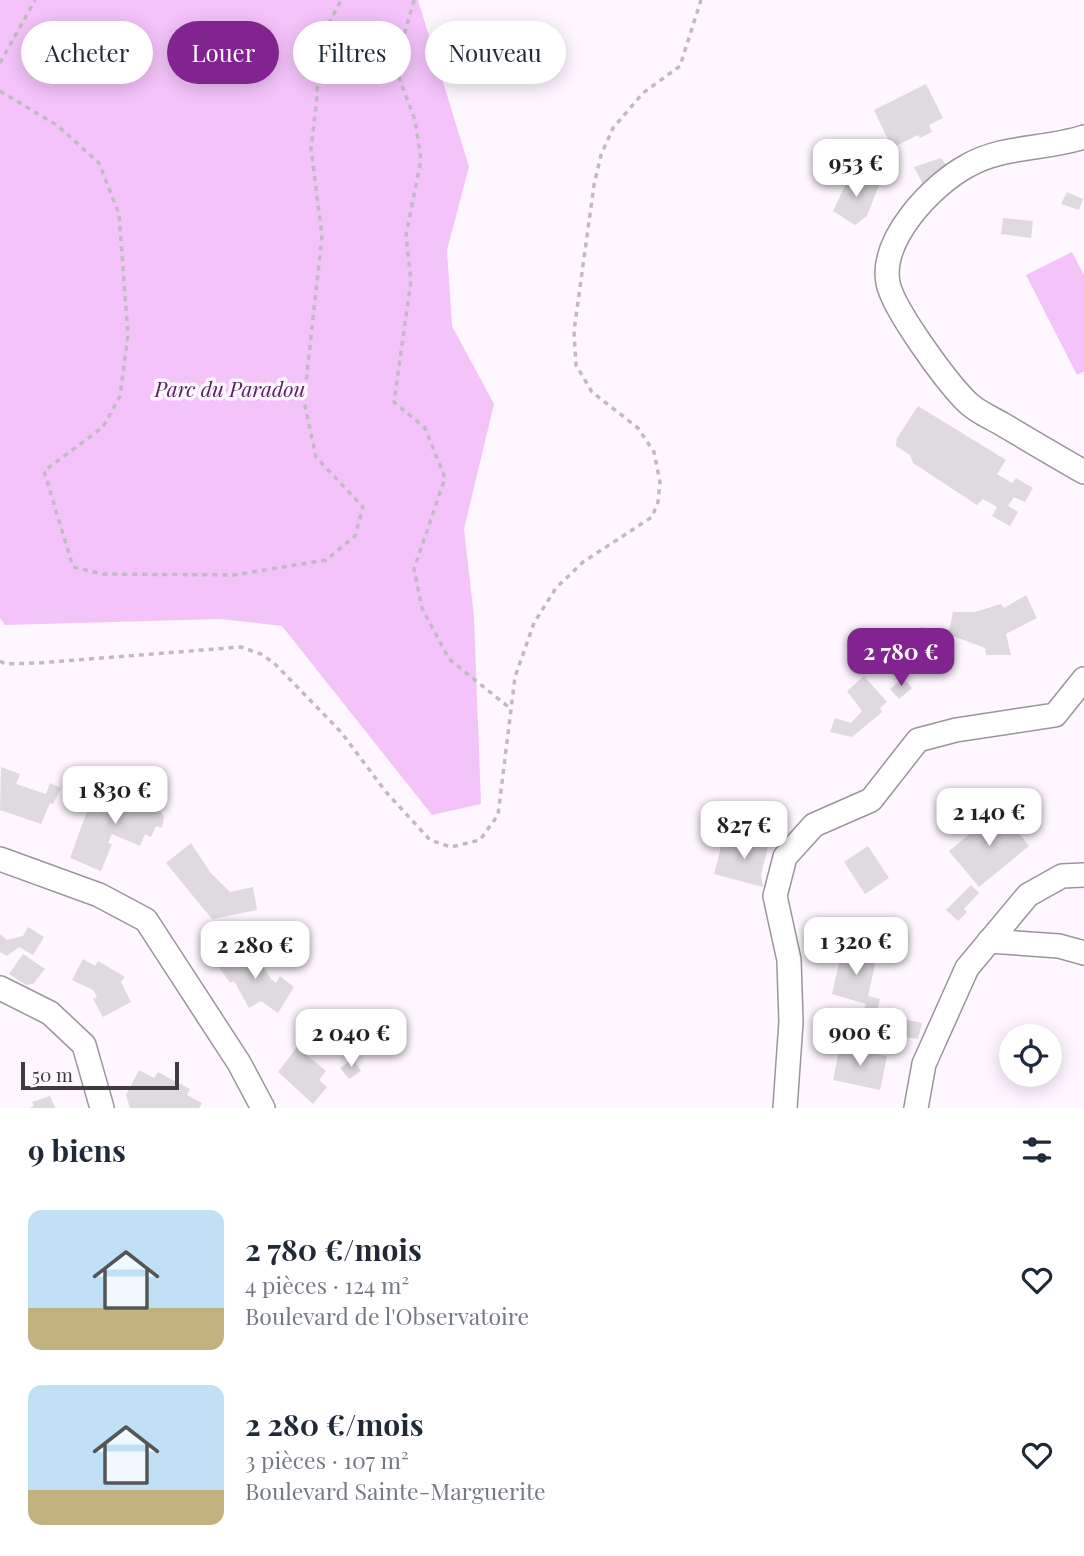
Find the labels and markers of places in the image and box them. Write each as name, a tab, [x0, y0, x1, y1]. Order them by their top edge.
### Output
pin: 953 €	[807, 140, 905, 199]
pin: 2 780 €	[836, 628, 966, 688]
pin: 1 830 €	[50, 766, 180, 826]
pin: 2 140 €	[924, 788, 1054, 848]
pin: 827 €	[695, 802, 793, 861]
pin: 1 320 €	[791, 918, 921, 977]
pin: 2 280 €	[190, 922, 320, 981]
pin: 900 €	[811, 1009, 909, 1068]
pin: 2 040 €	[286, 1010, 416, 1069]

